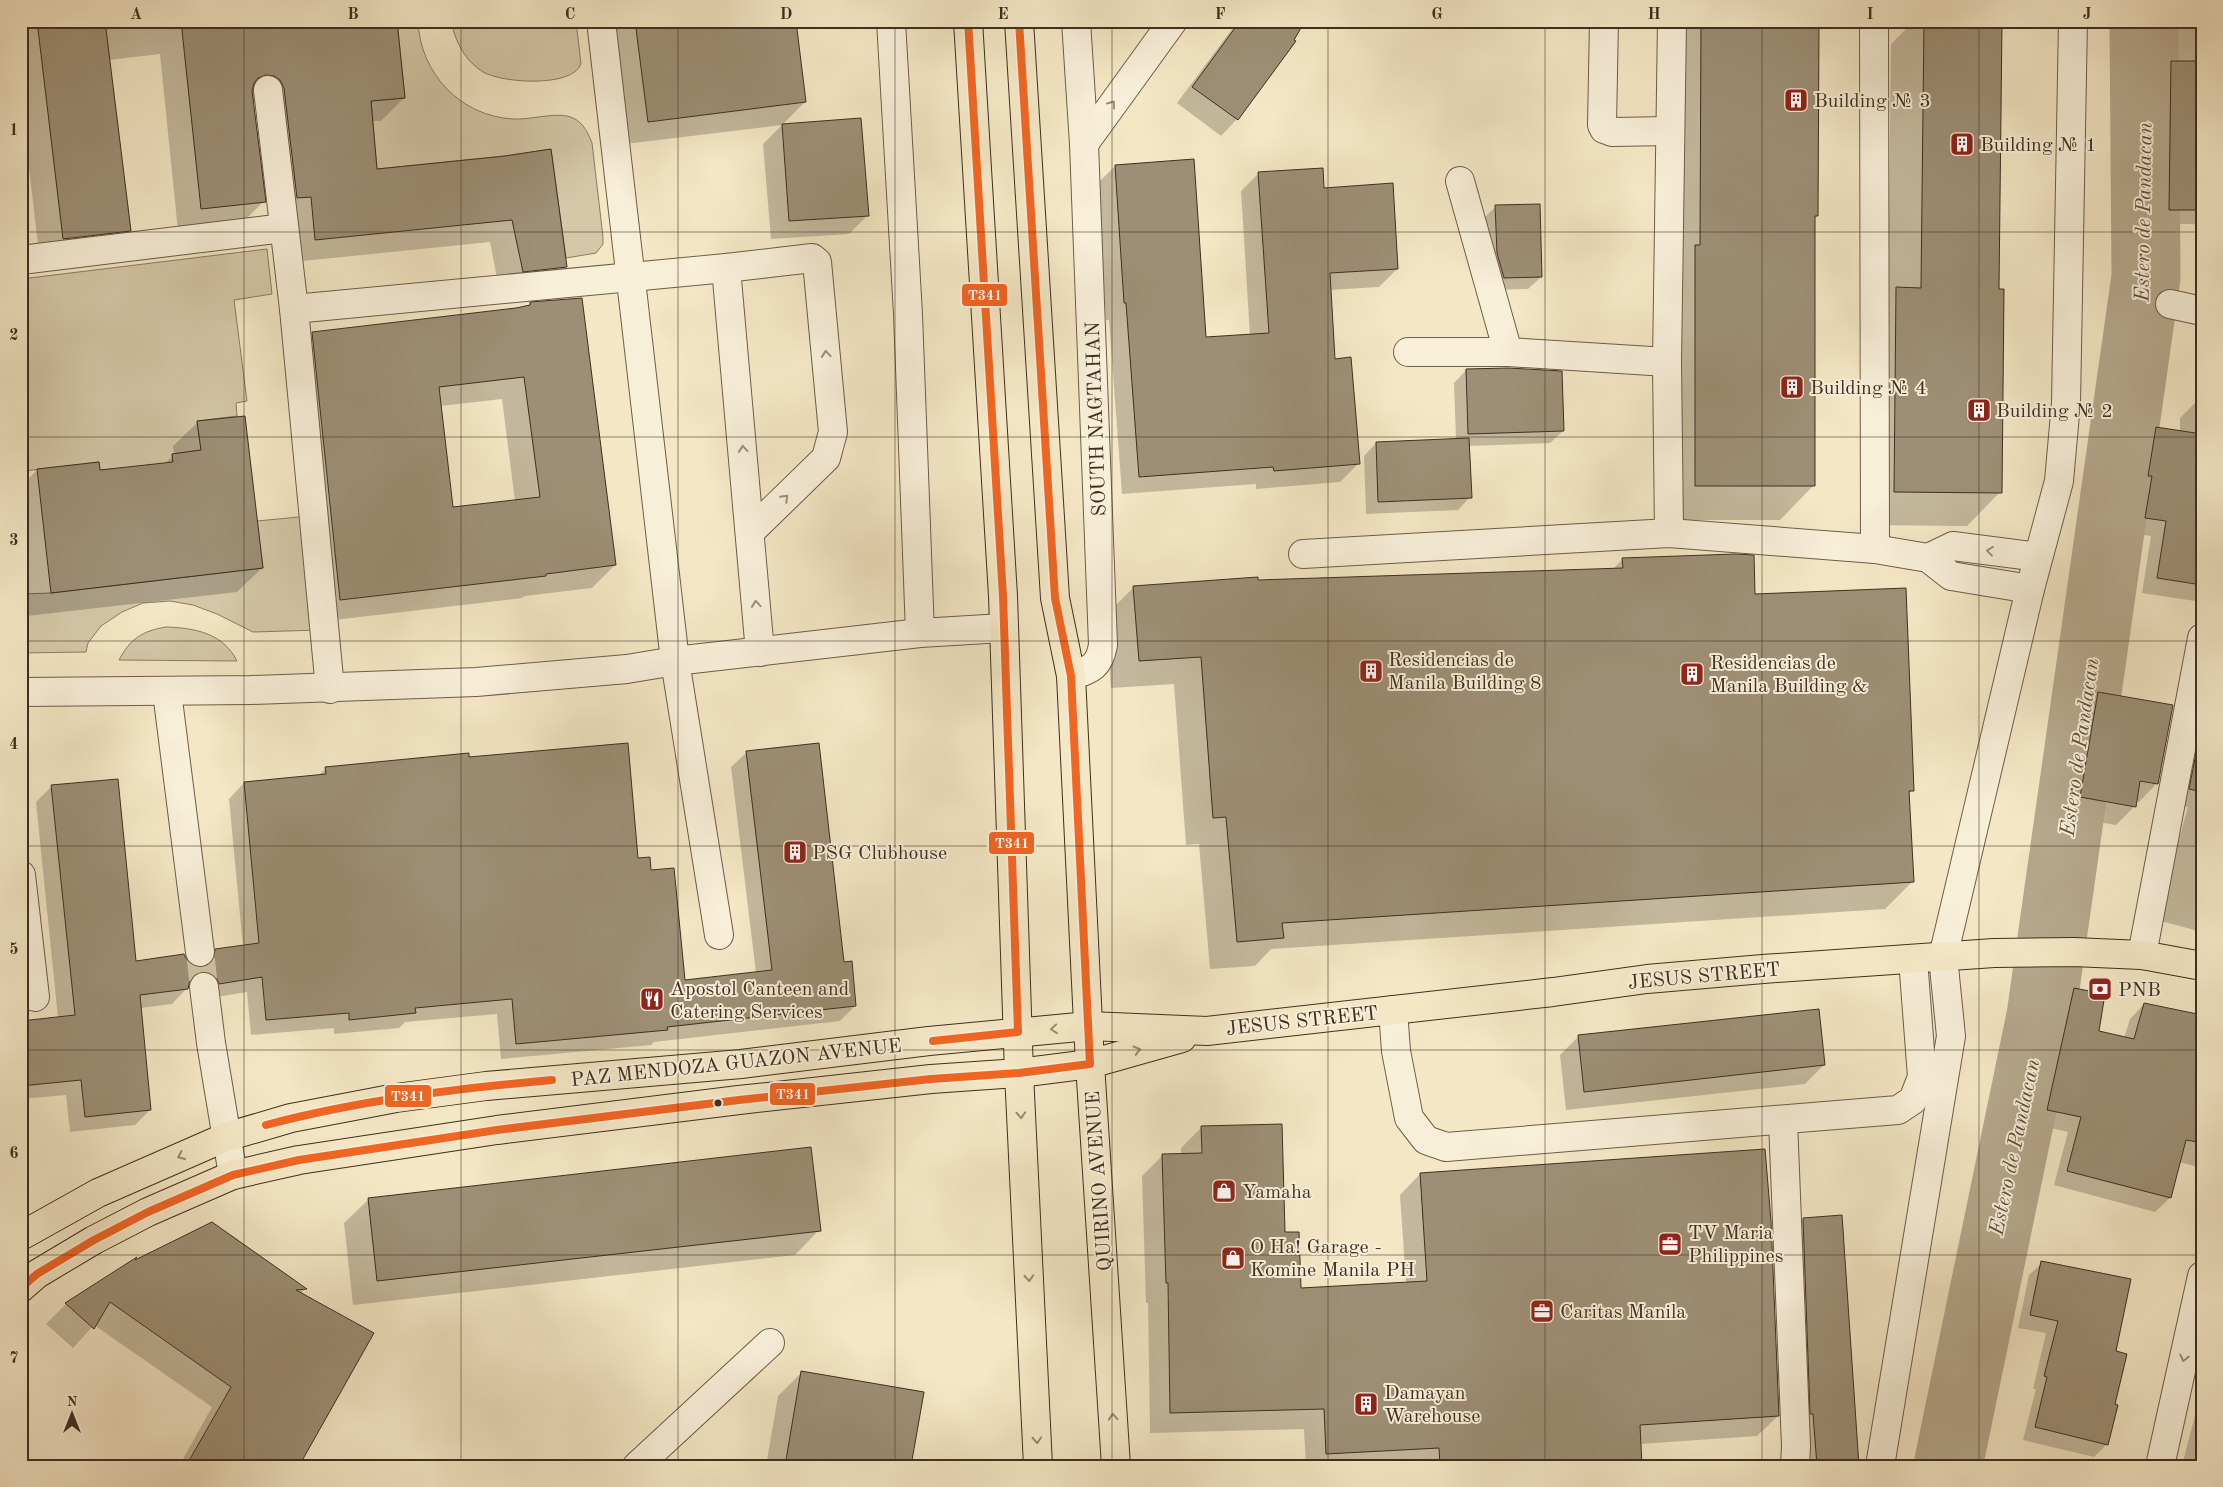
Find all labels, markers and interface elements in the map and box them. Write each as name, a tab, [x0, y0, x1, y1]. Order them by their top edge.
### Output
text: A	[130, 7, 142, 23]
text: B	[347, 7, 359, 23]
text: C	[565, 7, 575, 23]
text: D	[780, 7, 792, 23]
text: E	[997, 7, 1009, 23]
text: F	[1215, 7, 1226, 23]
text: G	[1431, 7, 1443, 23]
text: H	[1647, 7, 1661, 23]
text: I	[1866, 7, 1874, 23]
text: J	[2083, 7, 2092, 23]
building icon: Building № 3	[1783, 87, 1809, 113]
place label: Building № 3	[1814, 92, 1931, 112]
one-way arrow	[1106, 100, 1115, 110]
water label: Estero de Pandacan	[2132, 122, 2157, 303]
text: 1	[9, 123, 19, 139]
building icon: Building № 1	[1949, 131, 1975, 157]
place label: Building № 1	[1980, 136, 2097, 156]
line badge: T341	[961, 283, 1008, 307]
text: T341	[968, 289, 1002, 303]
street label: SOUTH NAGTAHAN	[1084, 321, 1110, 517]
text: 2	[9, 328, 19, 344]
one-way arrow	[820, 350, 831, 358]
building icon: Building № 4	[1779, 374, 1805, 400]
place label: Building № 4	[1810, 379, 1927, 399]
building icon: Building № 2	[1966, 397, 1992, 423]
place label: Building № 2	[1996, 402, 2113, 422]
one-way arrow	[737, 444, 748, 452]
one-way arrow	[779, 495, 788, 504]
text: 3	[9, 533, 19, 549]
one-way arrow	[1985, 546, 1993, 557]
one-way arrow	[751, 599, 762, 607]
place label: Residencias de Manila Building 8	[1388, 651, 1542, 694]
place label: Residencias de Manila Building &	[1710, 654, 1868, 697]
water label: Estero de Pandacan	[2057, 657, 2103, 839]
building icon: Residencias de Manila Building 8	[1358, 658, 1384, 684]
building icon: Residencias de Manila Building &	[1679, 661, 1705, 687]
text: 4	[9, 737, 19, 753]
line badge: T341	[988, 831, 1035, 855]
text: T341	[995, 837, 1029, 851]
building icon: PSG Clubhouse	[782, 839, 808, 865]
place label: PSG Clubhouse	[812, 844, 947, 864]
text: 5	[9, 942, 19, 958]
street label: JESUS STREET	[1627, 960, 1781, 994]
bank icon: PNB	[2087, 976, 2113, 1002]
place label: Apostol Canteen and Catering Services	[670, 980, 849, 1023]
place label: PNB	[2118, 981, 2161, 1001]
restaurant icon: Apostol Canteen and Catering Services	[639, 986, 665, 1012]
street label: JESUS STREET	[1225, 1004, 1379, 1040]
one-way arrow	[1049, 1023, 1057, 1034]
street label: PAZ MENDOZA GUAZON AVENUE	[570, 1037, 903, 1091]
one-way arrow	[1133, 1046, 1141, 1056]
water label: Estero de Pandacan	[1986, 1057, 2044, 1238]
line badge: T341	[769, 1082, 816, 1106]
line badge: T341	[384, 1084, 432, 1108]
text: T341	[776, 1088, 810, 1102]
text: T341	[391, 1090, 425, 1104]
street label: QUIRINO AVENUE	[1084, 1090, 1116, 1272]
unlabelled marker	[713, 1098, 723, 1108]
one-way arrow	[1015, 1112, 1026, 1120]
text: 6	[9, 1146, 19, 1162]
one-way arrow	[177, 1149, 186, 1160]
shop icon: Yamaha	[1211, 1178, 1237, 1204]
place label: Yamaha	[1242, 1183, 1312, 1203]
place label: TV Maria Philippines	[1688, 1224, 1783, 1267]
office icon: TV Maria Philippines	[1657, 1231, 1683, 1257]
place label: O Ha! Garage - Komine Manila PH	[1250, 1238, 1415, 1281]
shop icon: O Ha! Garage - Komine Manila PH	[1220, 1245, 1246, 1271]
one-way arrow	[1023, 1274, 1034, 1282]
office icon: Caritas Manila	[1529, 1298, 1555, 1324]
place label: Caritas Manila	[1560, 1303, 1686, 1323]
text: 7	[9, 1351, 19, 1367]
one-way arrow	[2179, 1354, 2190, 1363]
place label: Damayan Warehouse	[1384, 1384, 1480, 1427]
north arrow	[48, 1390, 98, 1440]
building icon: Damayan Warehouse	[1353, 1391, 1379, 1417]
text: N	[67, 1395, 78, 1409]
one-way arrow	[1108, 1413, 1119, 1421]
one-way arrow	[1031, 1436, 1042, 1444]

